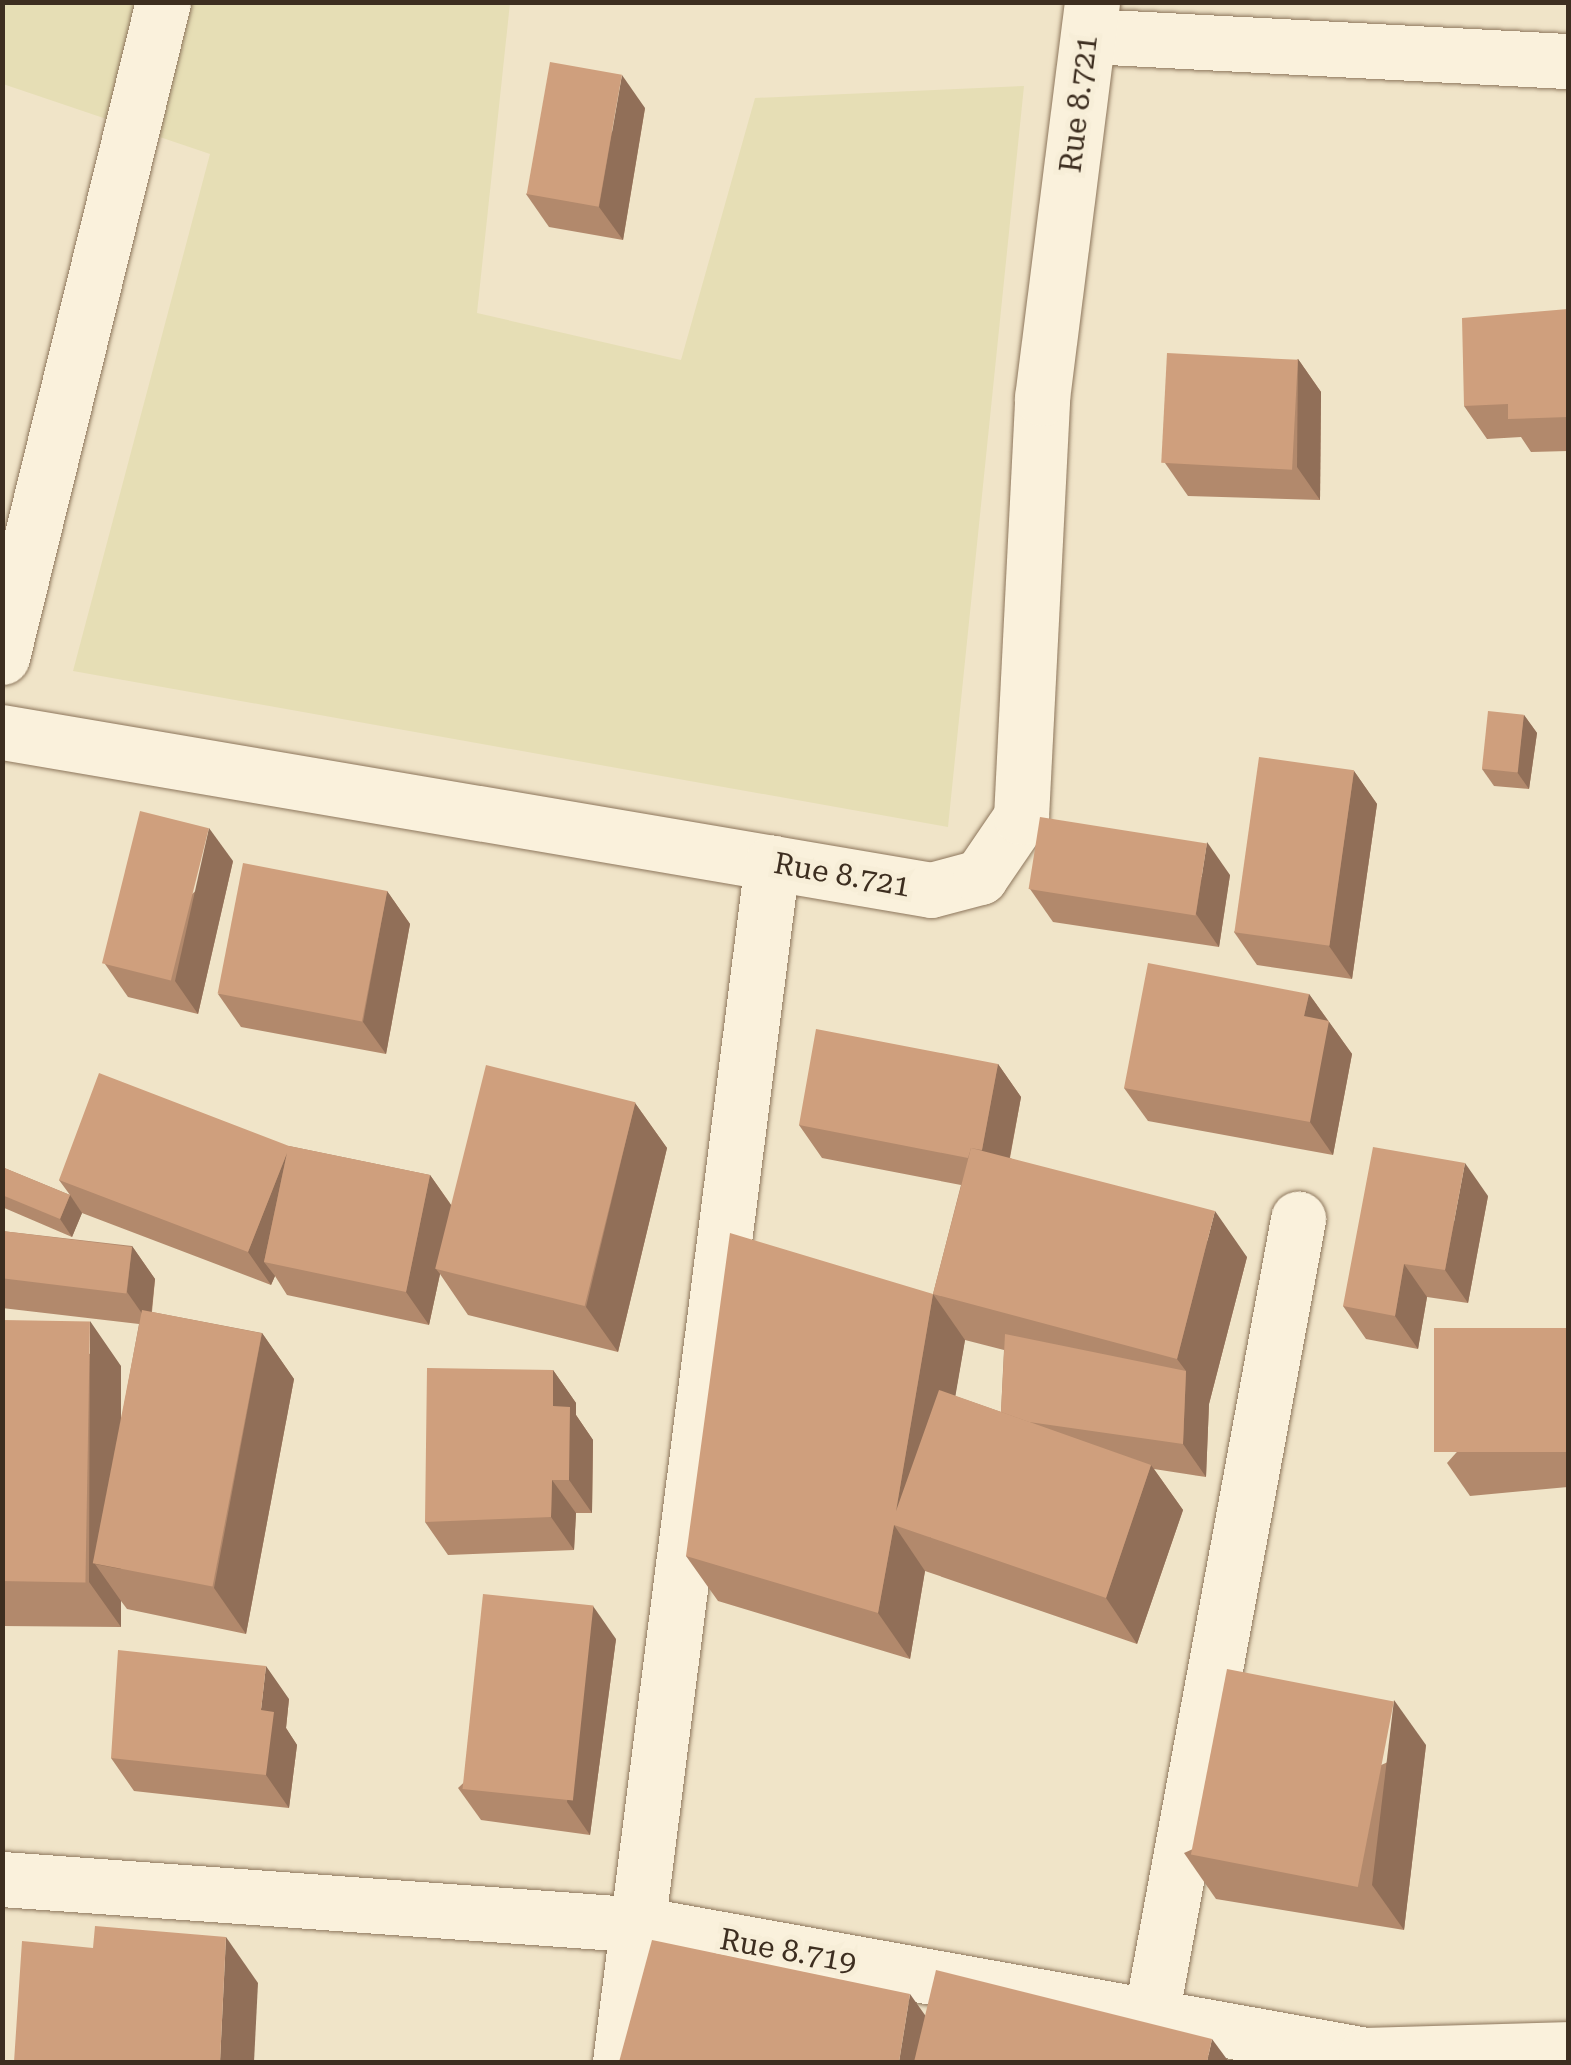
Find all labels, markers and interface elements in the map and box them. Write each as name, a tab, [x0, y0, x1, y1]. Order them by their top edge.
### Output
street label: Rue 8.721	[1053, 33, 1105, 175]
street label: Rue 8.721	[771, 845, 913, 905]
street label: Rue 8.719	[717, 1921, 859, 1981]

